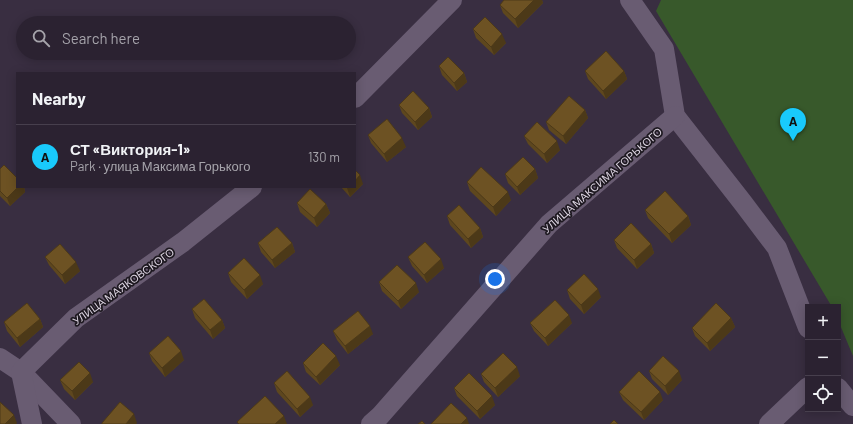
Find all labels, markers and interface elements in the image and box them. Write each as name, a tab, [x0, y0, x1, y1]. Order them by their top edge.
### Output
search box	[16, 16, 356, 60]
icon: search	[30, 27, 52, 49]
text: Search here	[62, 29, 140, 47]
text: Nearby	[32, 88, 86, 108]
pin: A	[780, 108, 806, 141]
street label: УЛИЦА МАКСИМА ГОРЬКОГО	[540, 124, 665, 235]
text: СТ «Виктория-1»	[70, 140, 190, 158]
text: A	[41, 149, 49, 165]
text: 130 m	[308, 149, 340, 165]
text: Park · улица Максима Горького	[70, 158, 251, 174]
street label: УЛИЦА МАЯКОВСКОГО	[70, 245, 177, 327]
your location	[485, 269, 505, 289]
map controls	[805, 304, 841, 412]
button: +	[805, 304, 841, 340]
button: −	[805, 340, 841, 376]
button: locate	[805, 376, 841, 412]

